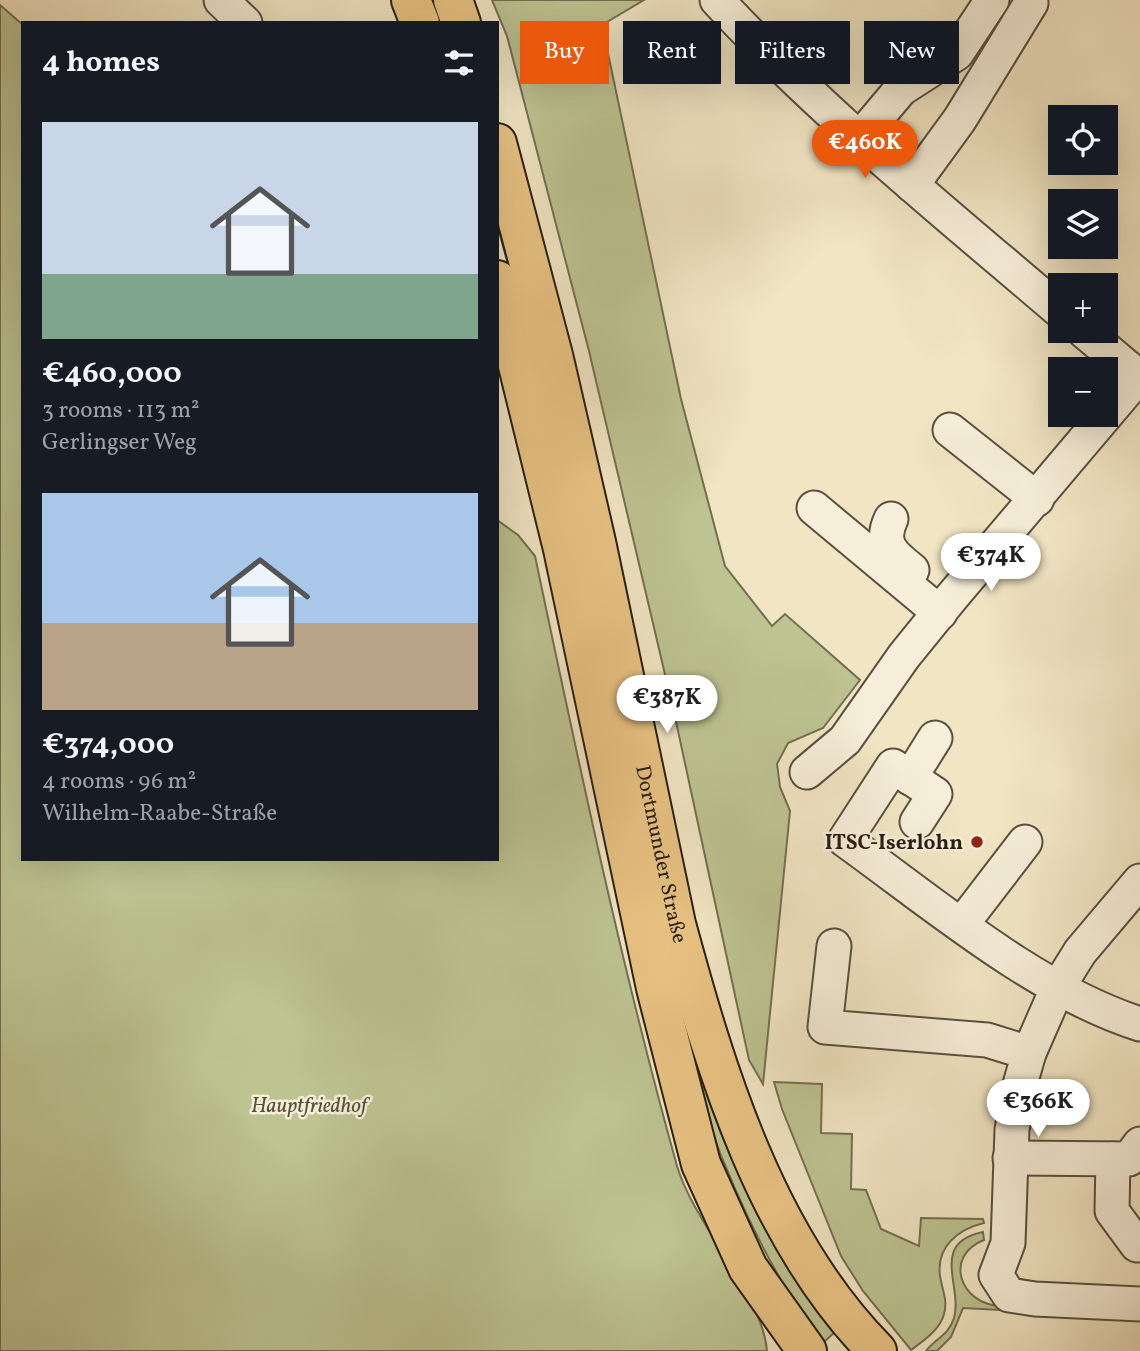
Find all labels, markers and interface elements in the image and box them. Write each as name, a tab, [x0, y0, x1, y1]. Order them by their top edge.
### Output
chip: Buy	[520, 21, 609, 84]
chip: Rent	[623, 21, 721, 84]
chip: Filters	[735, 21, 850, 84]
chip: New	[864, 21, 959, 84]
text: 4 homes	[42, 42, 160, 84]
icon: filters	[440, 44, 478, 82]
map controls	[1048, 105, 1118, 427]
button: locate	[1048, 105, 1118, 175]
pin: €460K	[816, 120, 914, 180]
text: €460K	[828, 127, 902, 159]
icon: home	[197, 168, 323, 294]
button: layers	[1048, 189, 1118, 259]
button: +	[1048, 273, 1118, 343]
text: €460,000	[42, 353, 182, 395]
button: −	[1048, 357, 1118, 427]
text: 3 rooms · 113 m²	[42, 395, 200, 427]
text: Gerlingser Weg	[42, 427, 197, 459]
pin: €374K	[942, 534, 1040, 593]
icon: home	[197, 539, 323, 665]
text: €374K	[957, 540, 1025, 572]
pin: €387K	[618, 676, 716, 735]
text: €387K	[633, 682, 701, 714]
text: €374,000	[42, 724, 174, 766]
street label: Dortmunder Straße	[627, 763, 694, 947]
text: 4 rooms · 96 m²	[42, 766, 196, 798]
text: Wilhelm-Raabe-Straße	[42, 798, 277, 830]
place label: ITSC-Iserlohn	[825, 829, 963, 858]
marker: ITSC-Iserlohn	[969, 834, 985, 850]
pin: €366K	[989, 1080, 1087, 1139]
text: €366K	[1003, 1086, 1073, 1118]
park label: Hauptfriedhof	[251, 1092, 371, 1121]

